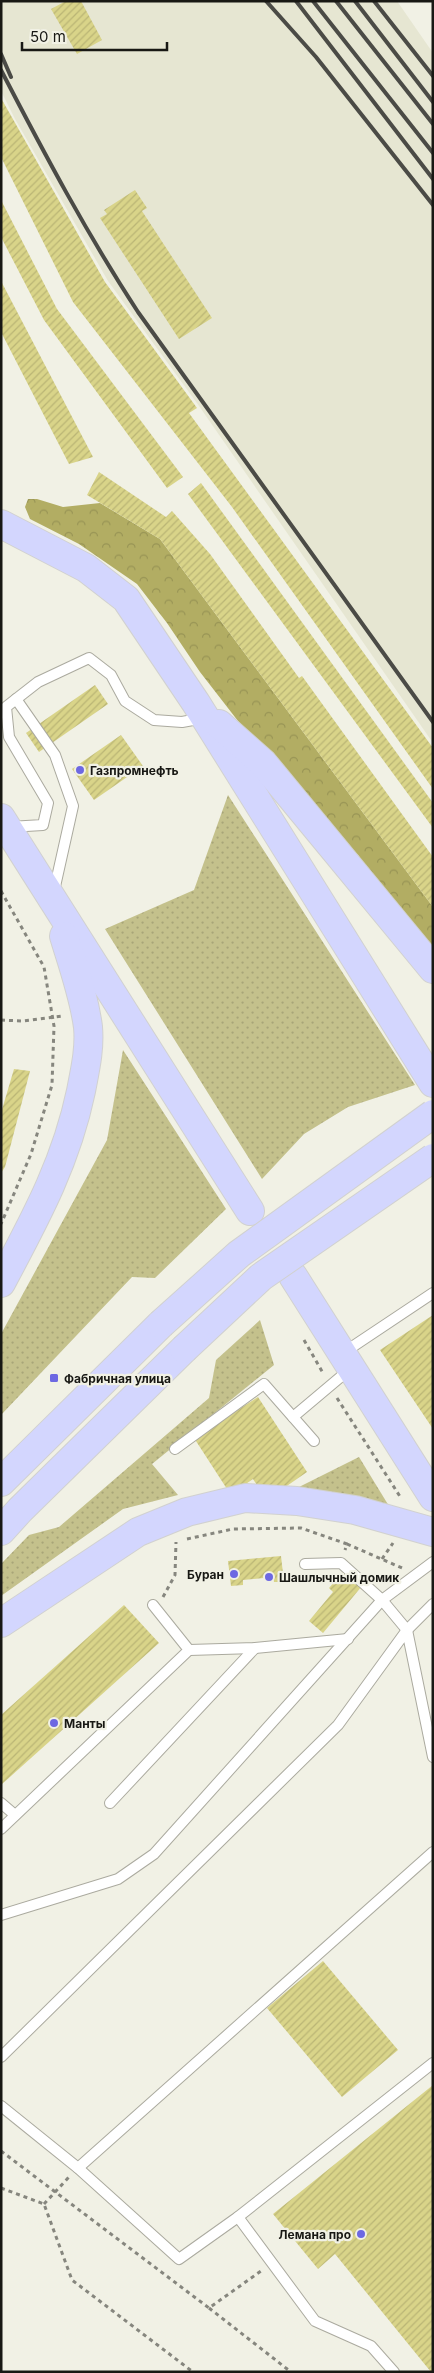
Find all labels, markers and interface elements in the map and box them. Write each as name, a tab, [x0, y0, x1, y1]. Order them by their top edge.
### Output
scale bar	[22, 20, 168, 52]
text: 50 m	[30, 27, 66, 46]
place label: Газпромнефть	[90, 763, 179, 778]
marker: Газпромнефть	[74, 764, 86, 776]
place label: Фабричная улица	[64, 1371, 171, 1386]
marker: Фабричная улица	[48, 1372, 60, 1384]
place label: Буран	[187, 1567, 224, 1582]
marker: Буран	[228, 1568, 240, 1580]
place label: Шашлычный домик	[279, 1570, 399, 1585]
marker: Шашлычный домик	[263, 1571, 275, 1583]
place label: Манты	[64, 1716, 106, 1731]
marker: Манты	[48, 1717, 60, 1729]
place label: Лемана про	[279, 2227, 351, 2242]
marker: Лемана про	[355, 2228, 367, 2240]

